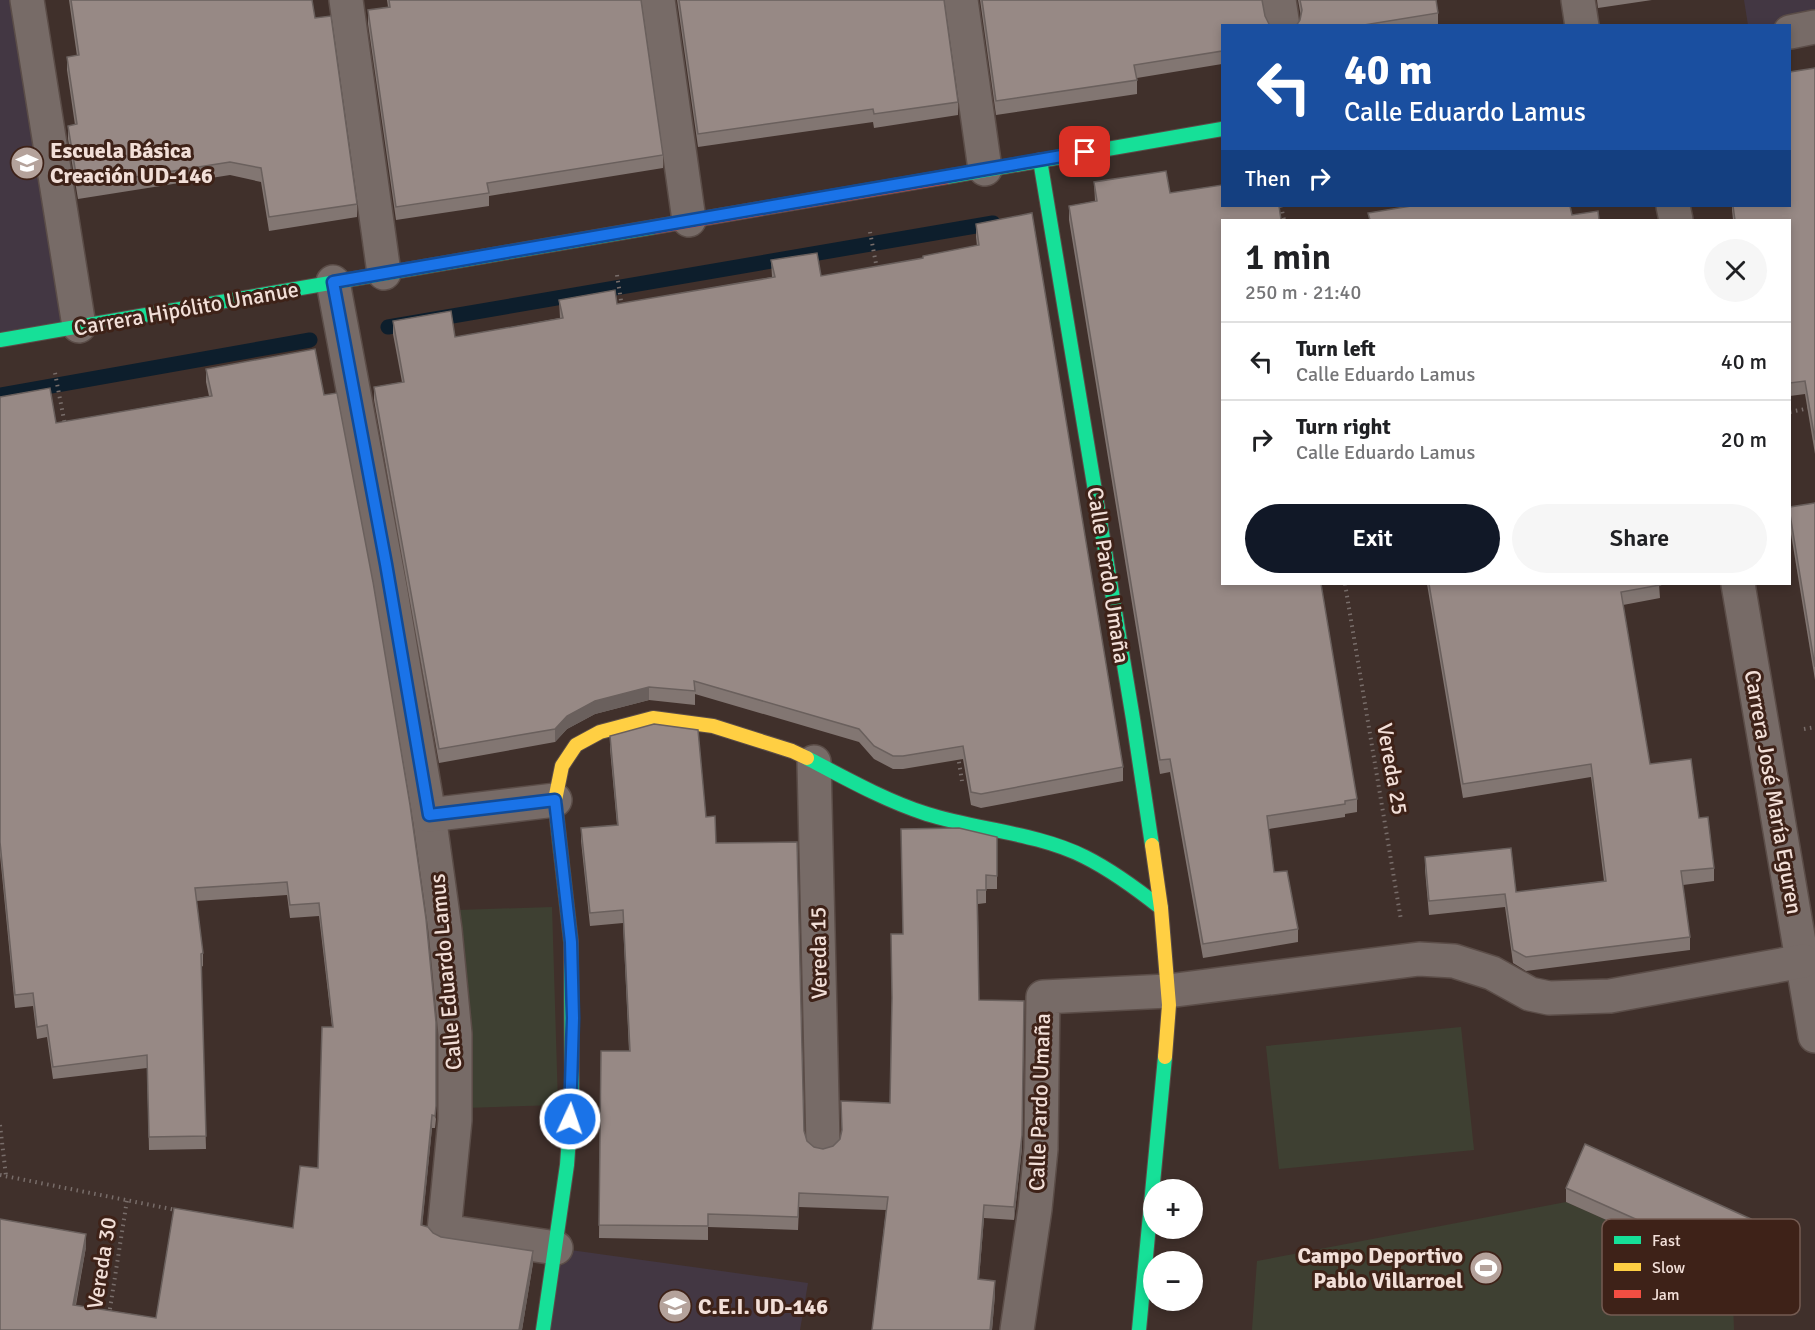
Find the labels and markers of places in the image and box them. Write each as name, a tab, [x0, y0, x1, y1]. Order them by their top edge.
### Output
pin	[1059, 126, 1110, 177]
place label: Escuela Básica Creación UD-146	[50, 137, 213, 189]
school or university icon: Escuela Básica Creación UD-146	[9, 145, 45, 181]
place label: Campo Deportivo Pablo Villarroel	[1297, 1242, 1463, 1294]
sports icon: Campo Deportivo Pablo Villarroel	[1468, 1250, 1504, 1286]
school or university icon: C.E.I. UD-146	[657, 1288, 693, 1324]
place label: C.E.I. UD-146	[698, 1293, 828, 1320]

